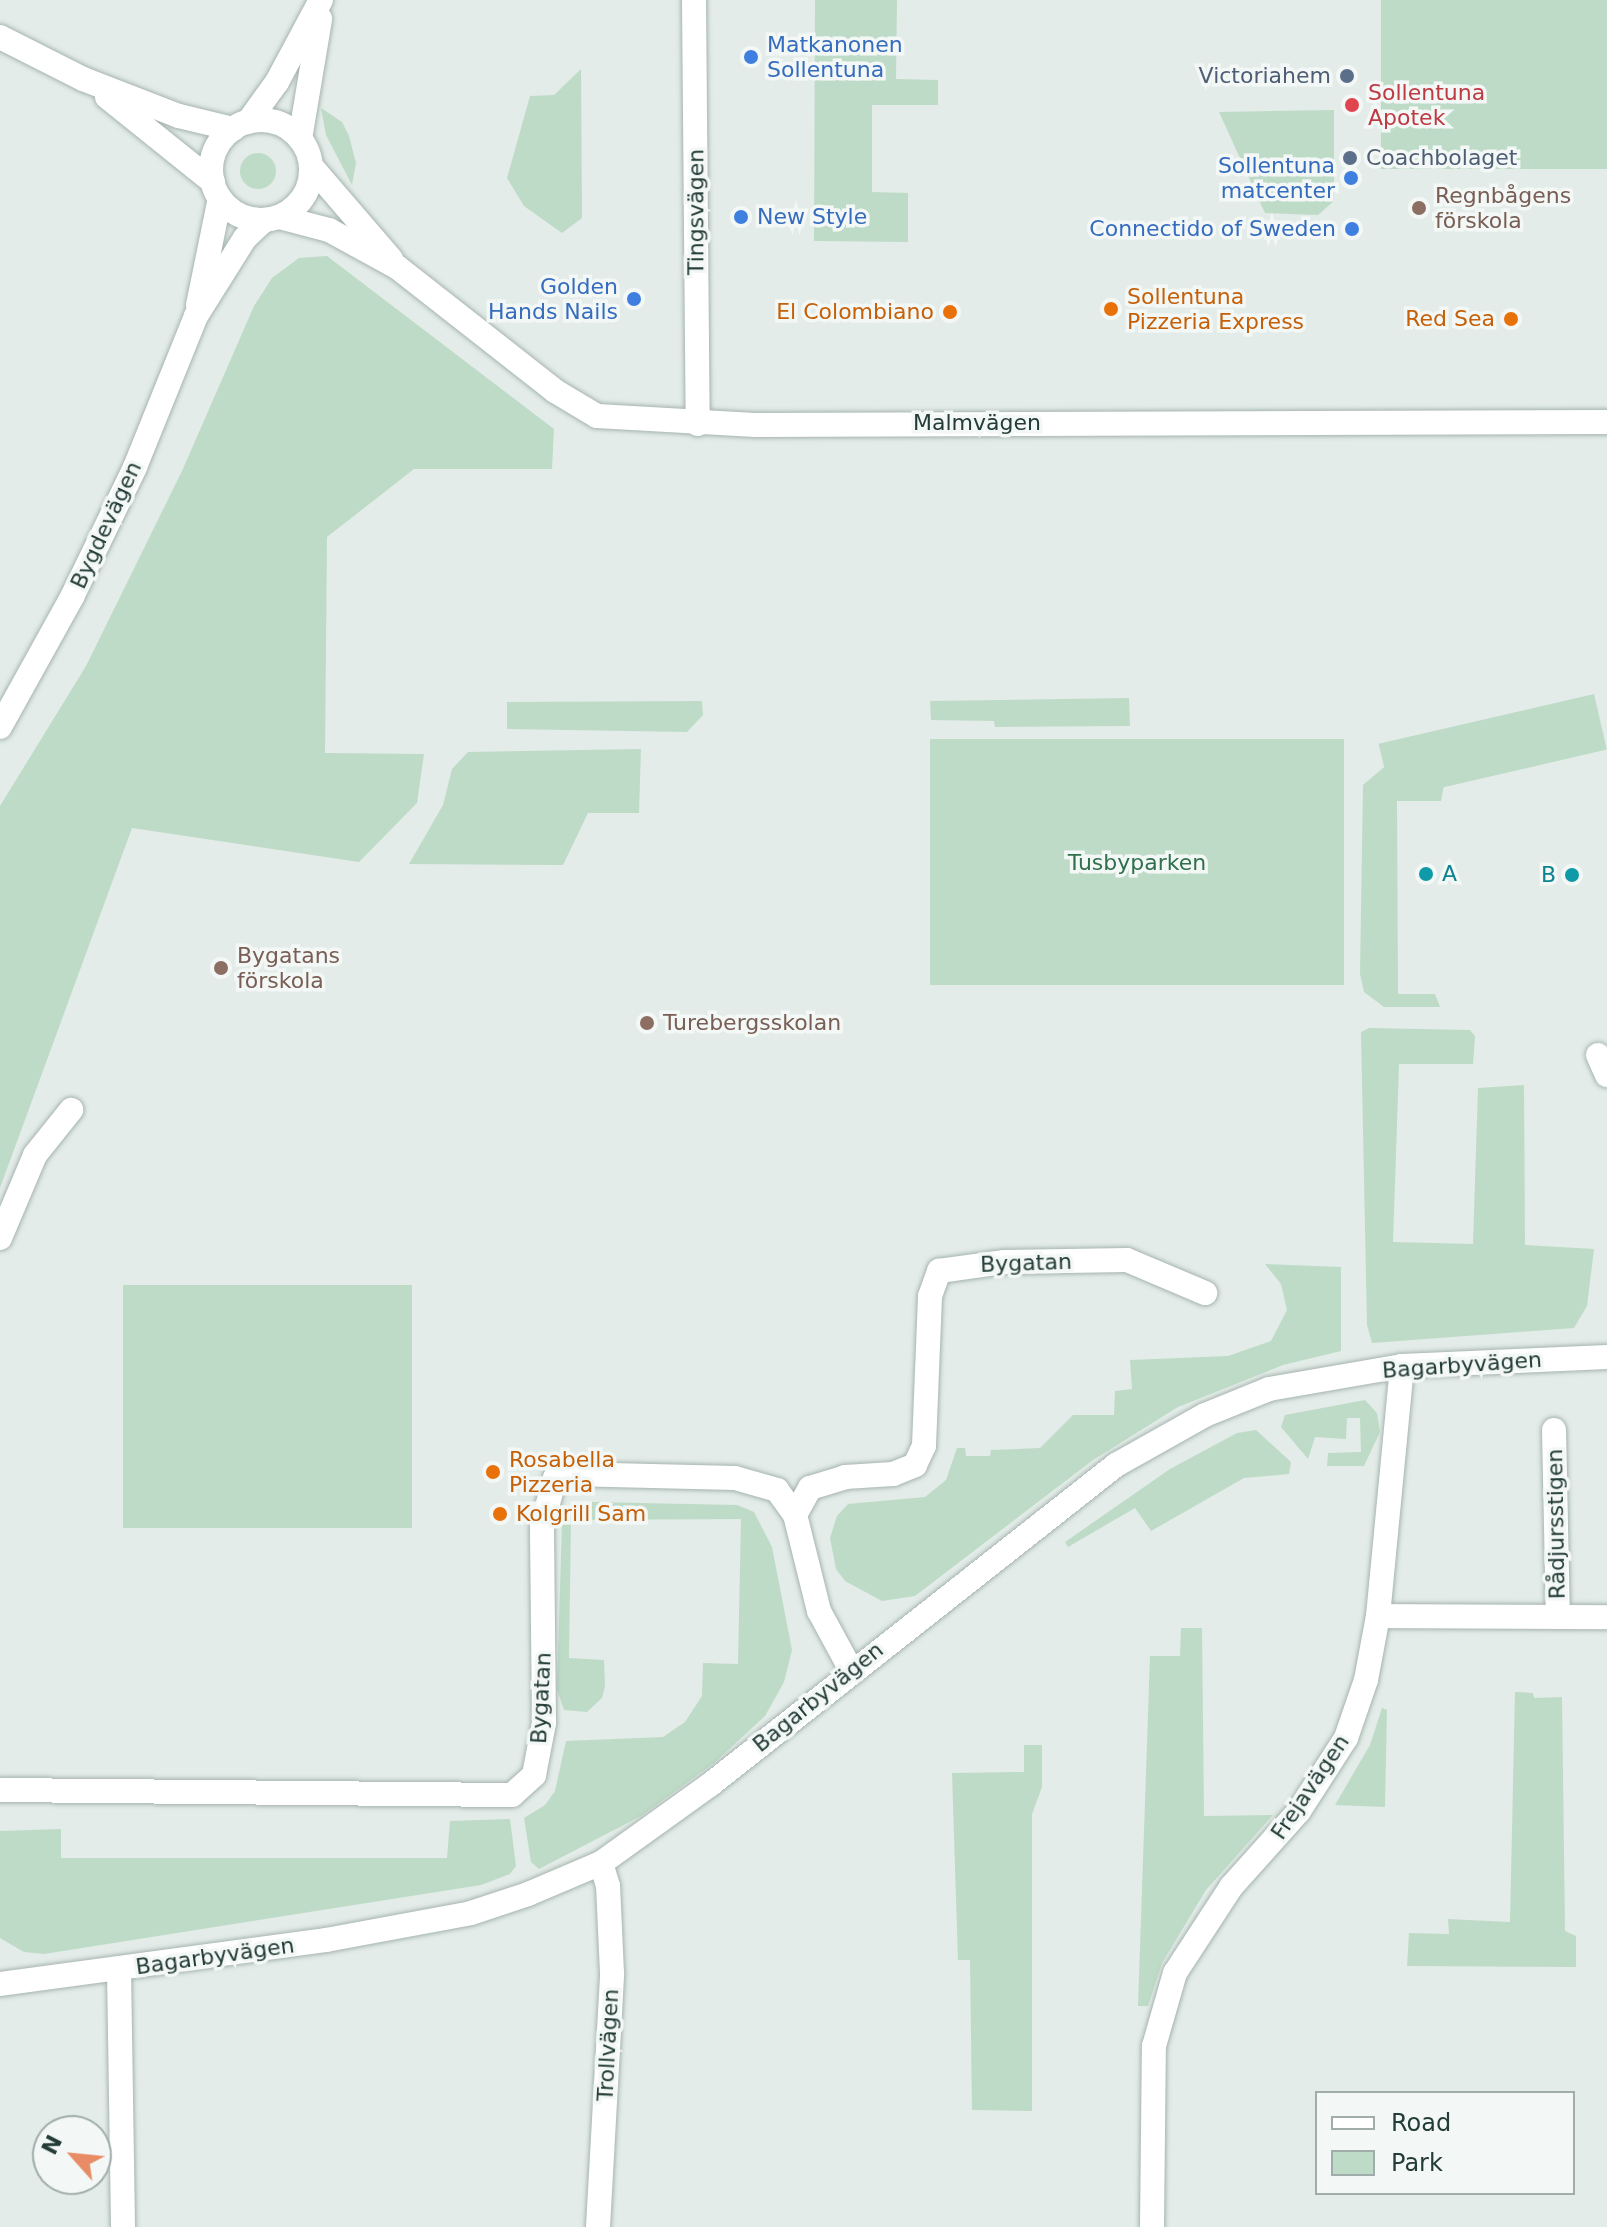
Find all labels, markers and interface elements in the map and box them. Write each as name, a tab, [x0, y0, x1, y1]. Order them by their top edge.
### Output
place label: Matkanonen Sollentuna	[767, 31, 903, 82]
marker: Matkanonen Sollentuna	[742, 48, 760, 66]
place label: Victoriahem	[1199, 63, 1331, 89]
marker: Victoriahem	[1338, 67, 1356, 85]
place label: Sollentuna Apotek	[1368, 79, 1485, 130]
marker: Sollentuna Apotek	[1343, 96, 1361, 114]
place label: Coachbolaget	[1366, 145, 1517, 171]
street label: Tingsvägen	[683, 149, 709, 275]
marker: Coachbolaget	[1341, 149, 1359, 167]
place label: Sollentuna matcenter	[1218, 152, 1335, 204]
marker: Sollentuna matcenter	[1342, 169, 1360, 187]
place label: Regnbågens förskola	[1435, 182, 1571, 234]
marker: Regnbågens förskola	[1410, 199, 1428, 217]
place label: New Style	[757, 204, 867, 230]
marker: New Style	[732, 208, 750, 226]
place label: Connectido of Sweden	[1089, 216, 1336, 242]
marker: Connectido of Sweden	[1343, 220, 1361, 238]
place label: Golden Hands Nails	[488, 273, 618, 324]
place label: Sollentuna Pizzeria Express	[1127, 283, 1304, 334]
marker: Golden Hands Nails	[625, 290, 643, 308]
place label: El Colombiano	[776, 299, 934, 325]
marker: Sollentuna Pizzeria Express	[1102, 300, 1120, 318]
marker: El Colombiano	[941, 303, 959, 321]
place label: Red Sea	[1405, 306, 1495, 332]
marker: Red Sea	[1502, 310, 1520, 328]
street label: Malmvägen	[913, 410, 1041, 436]
street label: Bygdevägen	[65, 457, 147, 593]
park label: Tusbyparken	[1068, 850, 1206, 876]
place label: A	[1442, 861, 1457, 887]
place label: B	[1541, 862, 1556, 888]
marker: A	[1417, 865, 1435, 883]
marker: B	[1563, 866, 1581, 884]
place label: Bygatans förskola	[237, 942, 340, 994]
marker: Bygatans förskola	[212, 959, 230, 977]
place label: Turebergsskolan	[663, 1010, 841, 1036]
marker: Turebergsskolan	[638, 1014, 656, 1032]
street label: Bygatan	[980, 1248, 1072, 1278]
street label: Bagarbyvägen	[1381, 1346, 1543, 1384]
place label: Rosabella Pizzeria	[509, 1446, 615, 1498]
street label: Rådjursstigen	[1541, 1449, 1571, 1599]
marker: Rosabella Pizzeria	[484, 1463, 502, 1481]
place label: Kolgrill Sam	[516, 1501, 646, 1527]
marker: Kolgrill Sam	[491, 1505, 509, 1523]
street label: Bagarbyvägen	[748, 1636, 888, 1758]
street label: Bygatan	[525, 1652, 557, 1744]
street label: Frejavägen	[1265, 1730, 1355, 1844]
street label: Bagarbyvägen	[134, 1932, 296, 1980]
street label: Trollvägen	[592, 1988, 624, 2102]
legend	[1315, 2091, 1575, 2195]
text: Road	[1391, 2109, 1451, 2137]
north arrow	[32, 2115, 112, 2195]
text: N	[37, 2131, 67, 2159]
text: Park	[1391, 2149, 1443, 2177]

